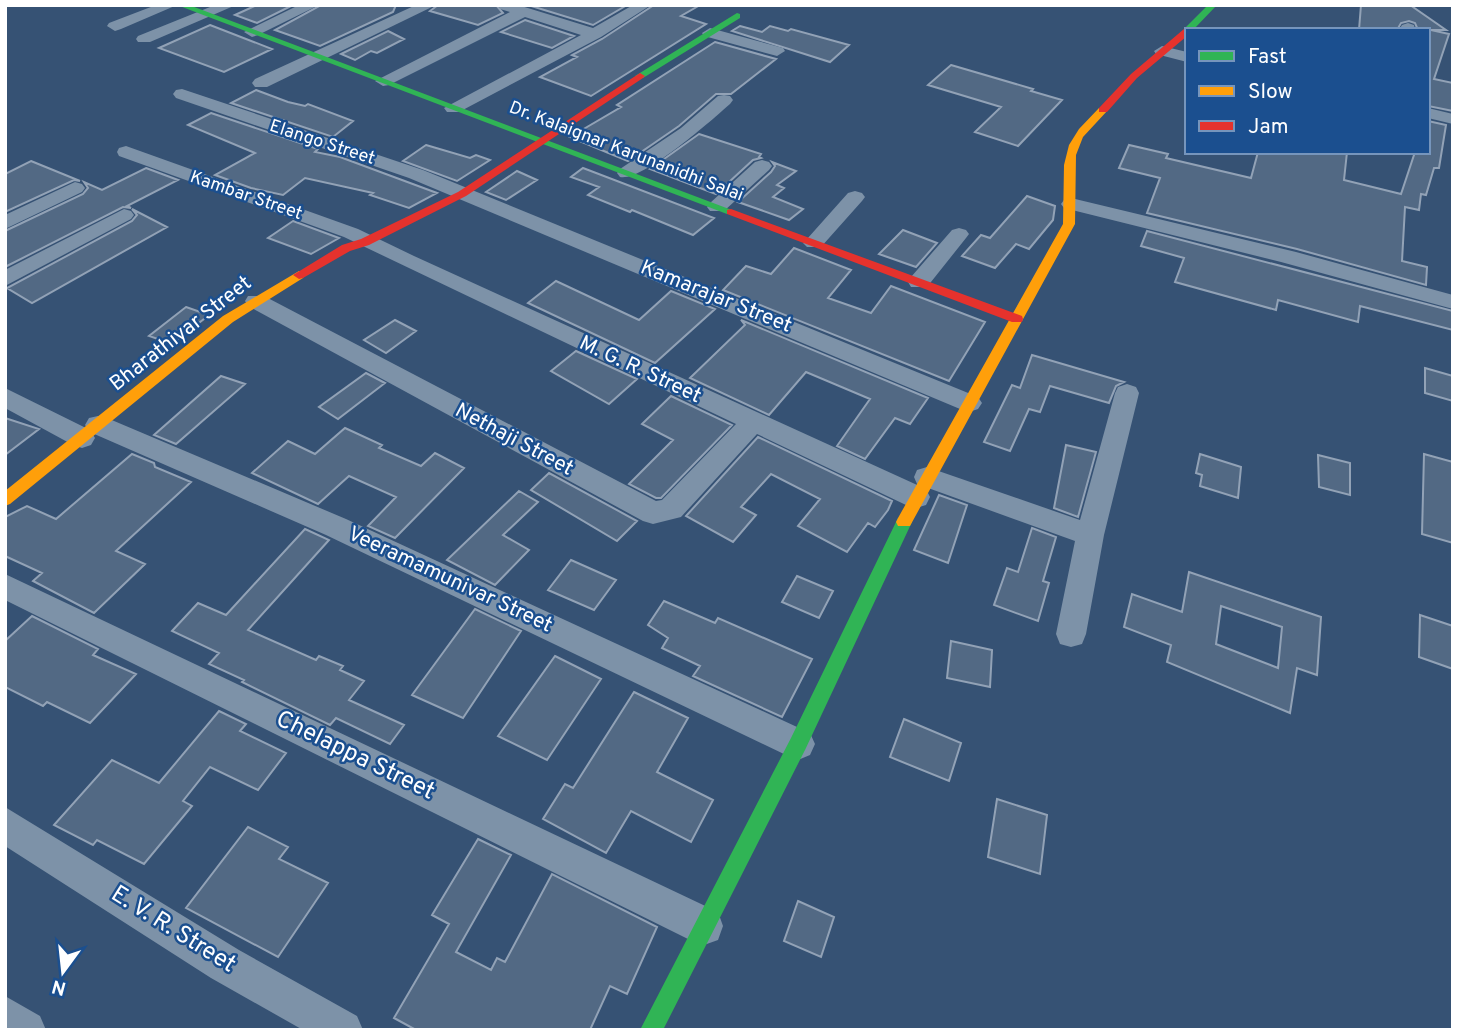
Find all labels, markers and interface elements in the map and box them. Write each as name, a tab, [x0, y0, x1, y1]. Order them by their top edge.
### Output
legend	[1185, 28, 1430, 154]
text: Fast	[1248, 44, 1287, 71]
text: Slow	[1248, 79, 1293, 106]
street label: Dr. Kalaignar Karunanidhi Salai	[505, 97, 747, 207]
text: Jam	[1248, 114, 1289, 141]
street label: Elango Street	[266, 115, 378, 171]
street label: Kambar Street	[187, 166, 305, 226]
street label: Kamarajar Street	[636, 254, 796, 340]
street label: Bharathiyar Street	[104, 270, 258, 398]
street label: M. G. R. Street	[575, 330, 705, 410]
street label: Nethaji Street	[450, 397, 578, 483]
street label: Veeramamunivar Street	[343, 521, 557, 639]
street label: Chelappa Street	[271, 705, 439, 807]
street label: E. V. R. Street	[105, 880, 241, 980]
north arrow	[28, 937, 98, 1007]
text: N	[49, 973, 69, 1000]

